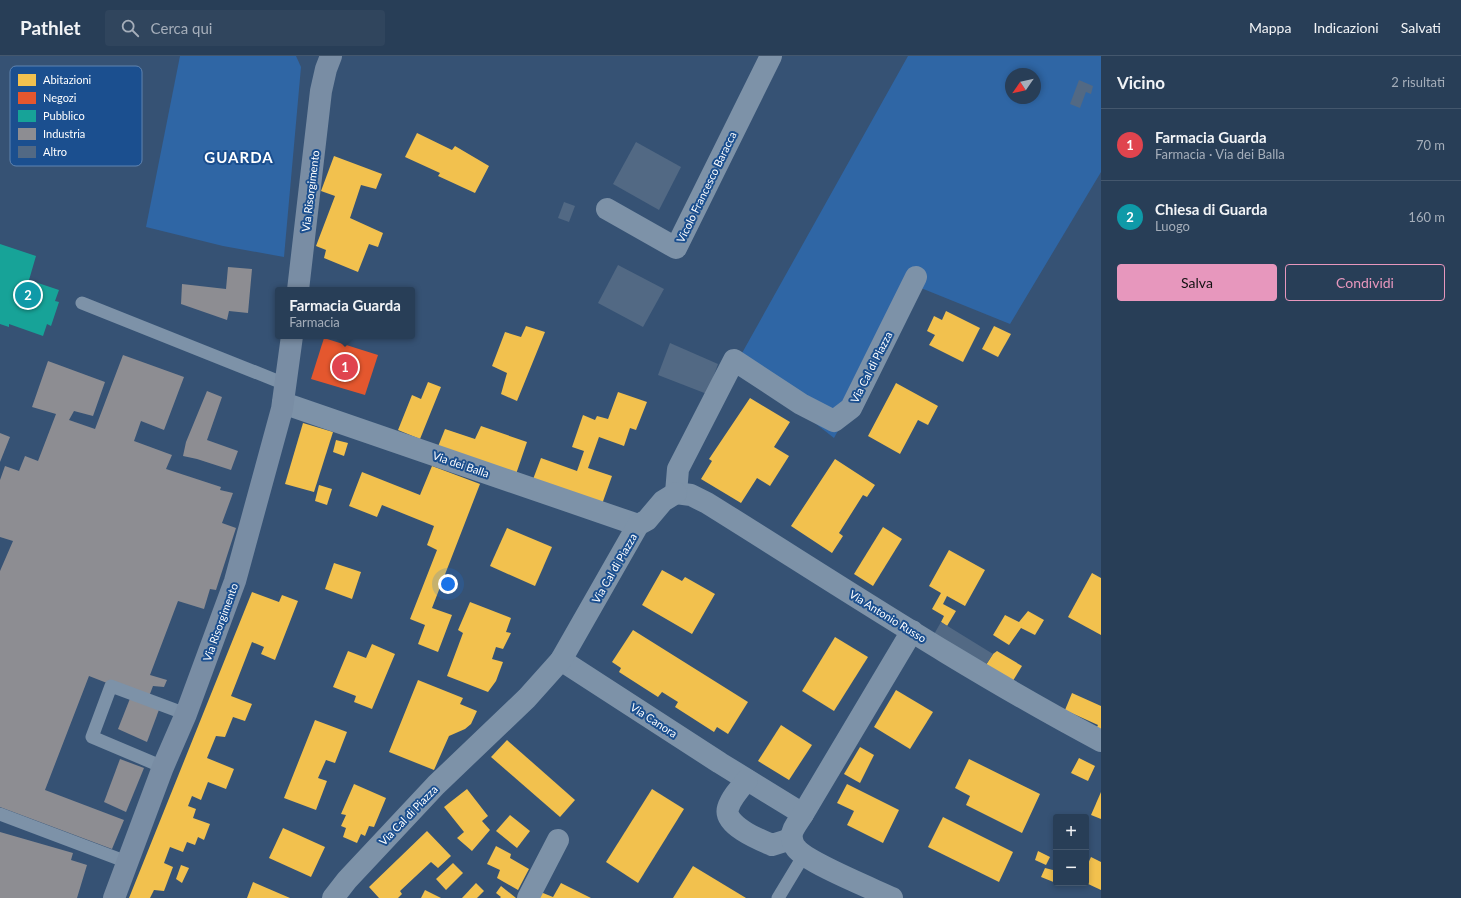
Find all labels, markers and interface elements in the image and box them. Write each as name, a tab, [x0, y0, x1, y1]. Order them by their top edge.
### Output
search box	[105, 10, 385, 46]
text: Pathlet	[20, 16, 81, 39]
icon: search	[119, 17, 141, 39]
text: Cerca qui	[151, 19, 212, 37]
text: Mappa	[1249, 19, 1291, 36]
text: Indicazioni	[1313, 19, 1379, 36]
text: Salvati	[1401, 19, 1441, 36]
legend	[10, 66, 142, 166]
north arrow	[1005, 68, 1041, 104]
text: Vicino	[1117, 72, 1165, 93]
text: Abitazioni	[43, 73, 92, 86]
text: 2 risultati	[1391, 74, 1445, 90]
text: Negozi	[43, 91, 77, 104]
text: Pubblico	[43, 109, 85, 122]
text: Industria	[43, 127, 85, 140]
text: Farmacia Guarda	[1155, 128, 1267, 146]
street label: Vicolo Francesco Baracca	[673, 129, 739, 245]
text: 1	[1126, 137, 1134, 153]
text: 70 m	[1416, 137, 1445, 153]
text: Altro	[43, 145, 67, 158]
text: Farmacia · Via dei Balla	[1155, 146, 1285, 162]
district label: GUARDA	[204, 148, 274, 166]
street label: Via Risorgimento	[299, 149, 321, 233]
text: Chiesa di Guarda	[1155, 200, 1267, 218]
text: 2	[1126, 209, 1134, 225]
text: 160 m	[1408, 209, 1445, 225]
text: Luogo	[1155, 218, 1190, 234]
button: Salva	[1117, 264, 1277, 301]
button: Condividi	[1285, 264, 1445, 301]
pin: 2	[15, 280, 41, 310]
popup	[275, 287, 415, 339]
text: Farmacia Guarda	[289, 296, 401, 314]
text: Farmacia	[289, 314, 340, 330]
street label: Via Cal di Piazza	[847, 329, 895, 405]
pin: 1	[332, 352, 358, 382]
street label: Via dei Balla	[431, 448, 491, 480]
street label: Via Cal di Piazza	[589, 531, 639, 605]
your location	[438, 574, 458, 594]
street label: Via Risorgimento	[200, 581, 240, 663]
street label: Via Antonio Russo	[847, 587, 929, 645]
street label: Via Canora	[628, 700, 680, 740]
street label: Via Cal di Piazza	[376, 782, 440, 848]
map controls	[1053, 814, 1089, 886]
button: +	[1053, 814, 1089, 850]
button: −	[1053, 850, 1089, 886]

